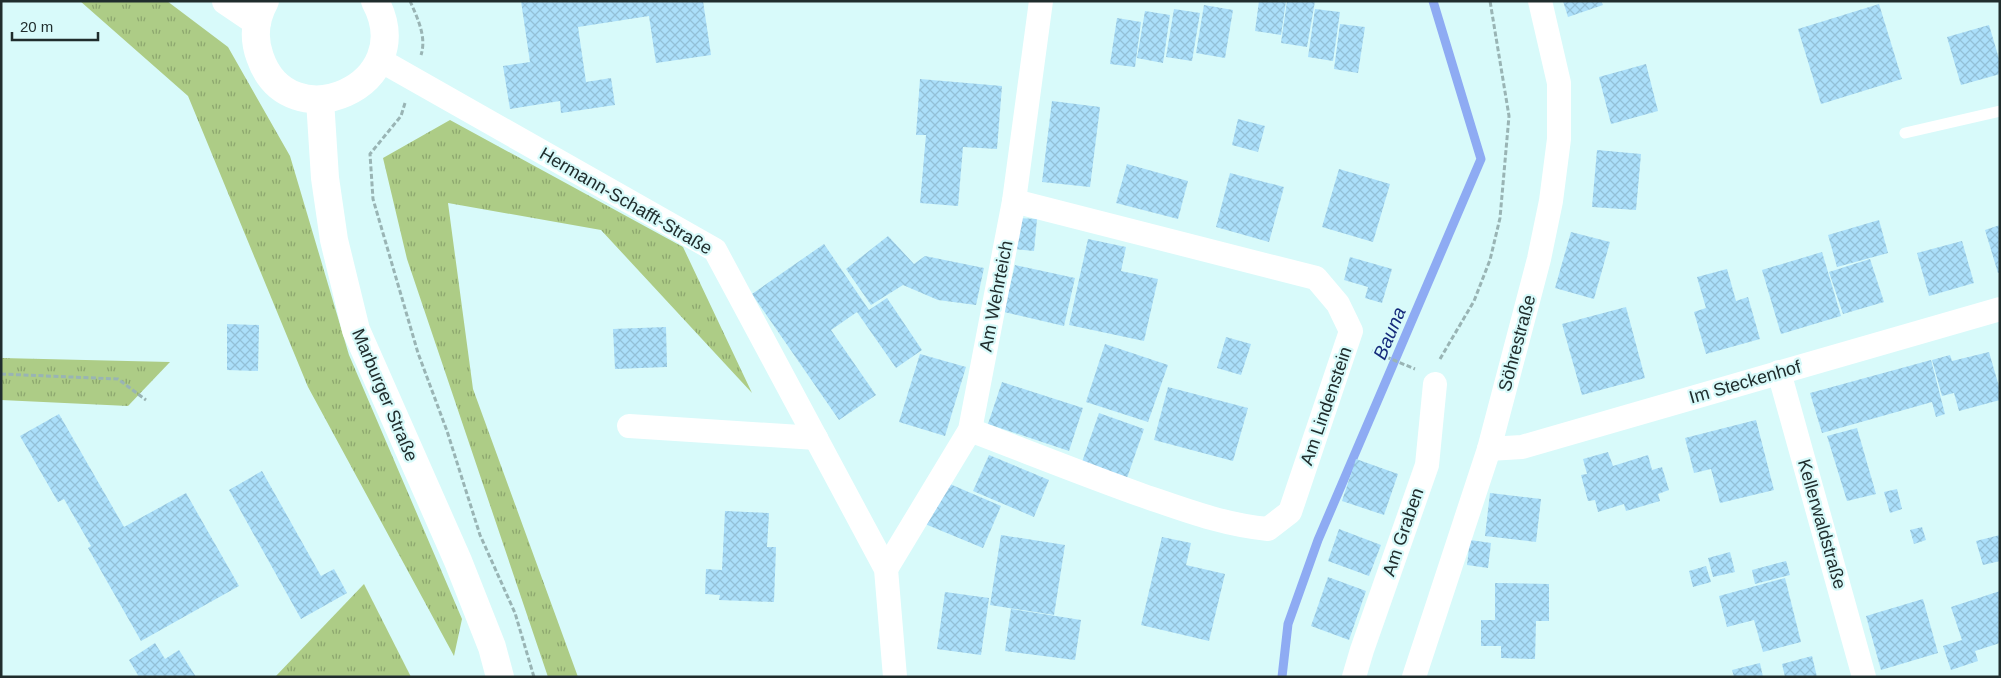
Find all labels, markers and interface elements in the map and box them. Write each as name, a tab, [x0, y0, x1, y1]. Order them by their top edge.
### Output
scale bar	[12, 10, 99, 42]
text: 20 m	[20, 18, 53, 35]
street label: Hermann-Schafft-Straße	[536, 143, 716, 259]
street label: Am Wehrteich	[975, 239, 1017, 353]
street label: Söhrestraße	[1495, 293, 1539, 393]
water label: Bauna	[1369, 304, 1410, 363]
street label: Marburger Straße	[348, 326, 422, 464]
street label: Am Lindenstein	[1296, 344, 1356, 468]
street label: Im Steckenhof	[1687, 356, 1804, 407]
street label: Kellerwaldstraße	[1794, 457, 1850, 591]
street label: Am Graben	[1379, 485, 1427, 579]

